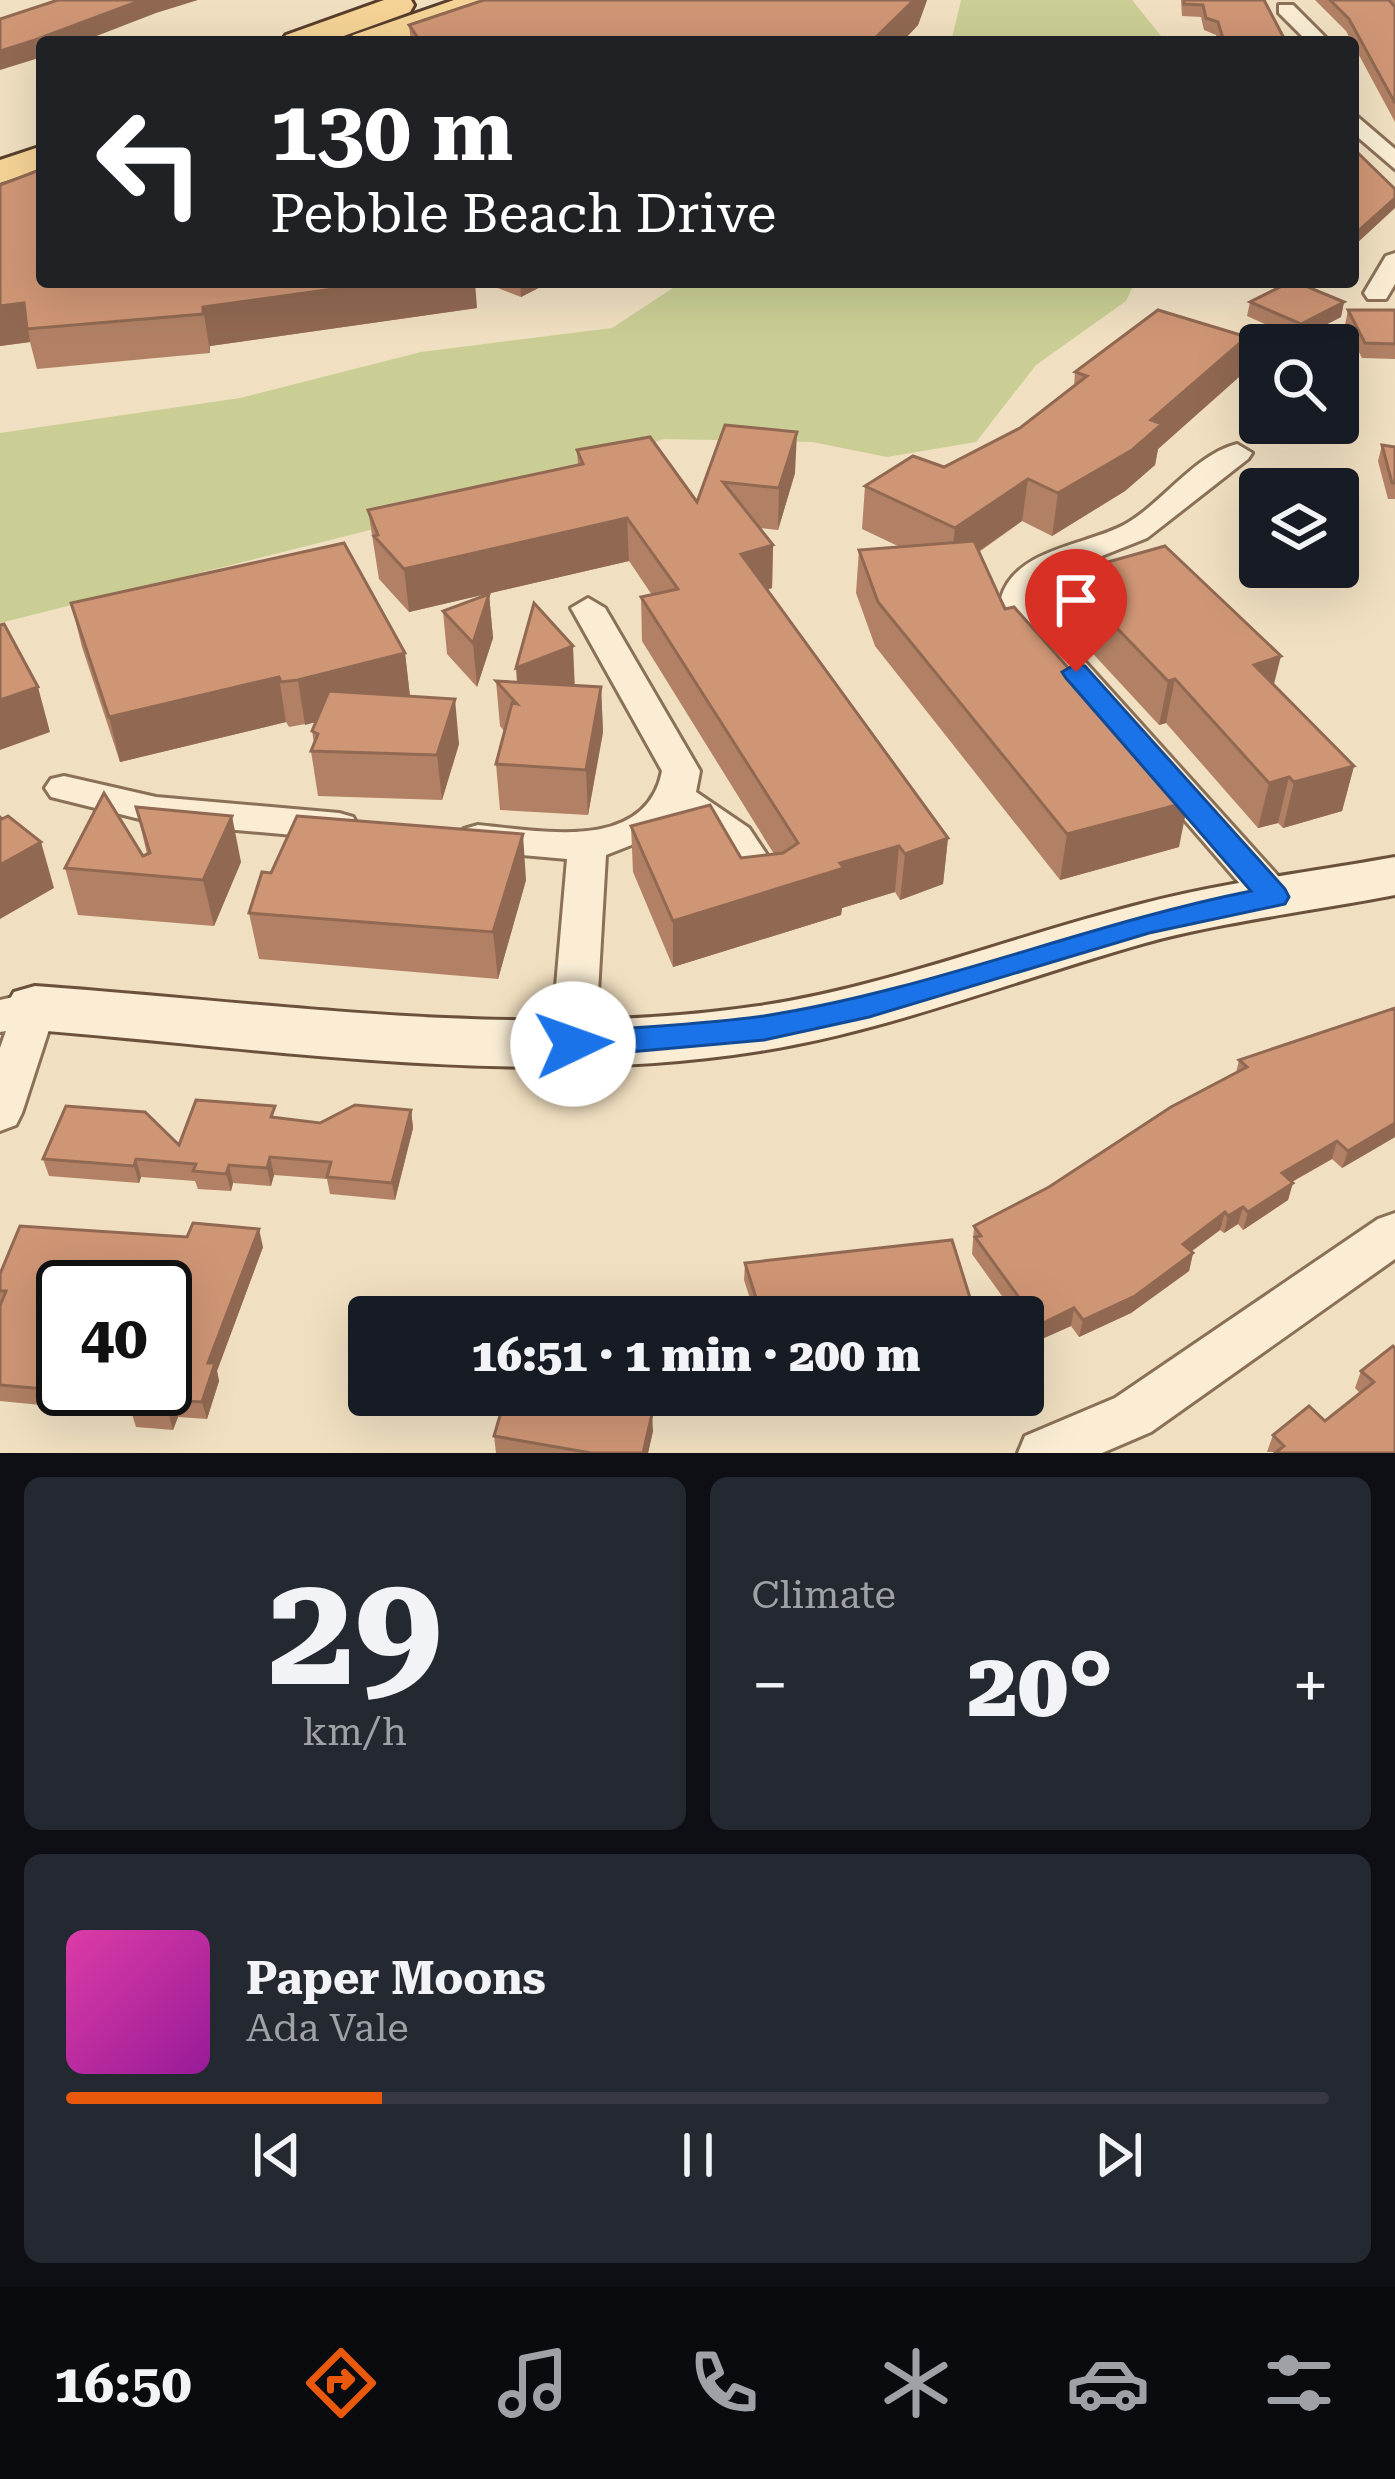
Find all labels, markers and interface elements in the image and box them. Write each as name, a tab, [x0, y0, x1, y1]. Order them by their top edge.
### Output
text: 130 m	[270, 82, 513, 180]
icon: left	[72, 84, 228, 240]
text: Pebble Beach Drive	[270, 182, 777, 245]
map controls	[1239, 324, 1359, 588]
button: search	[1239, 324, 1359, 444]
button: layers	[1239, 468, 1359, 588]
pin	[1025, 549, 1127, 672]
icon: arrive	[1043, 567, 1109, 633]
position arrow	[510, 981, 636, 1107]
speed limit sign: 40	[36, 1260, 192, 1416]
text: 16:51 · 1 min · 200 m	[472, 1329, 920, 1382]
text: 29	[267, 1539, 442, 1722]
text: Climate	[752, 1572, 896, 1618]
text: 20°	[967, 1633, 1113, 1738]
text: −	[752, 1647, 788, 1724]
text: +	[1292, 1647, 1329, 1724]
text: km/h	[303, 1709, 407, 1755]
text: Paper Moons	[246, 1952, 546, 2005]
text: Ada Vale	[246, 2005, 409, 2051]
icon: previous	[244, 2122, 310, 2188]
icon: pause	[665, 2122, 731, 2188]
icon: next	[1086, 2122, 1152, 2188]
icon: directions	[299, 2341, 383, 2425]
icon: music	[491, 2341, 575, 2425]
icon: phone	[682, 2341, 766, 2425]
icon: climate	[874, 2341, 958, 2425]
icon: car	[1066, 2341, 1150, 2425]
icon: filters	[1257, 2341, 1341, 2425]
text: 16:50	[54, 2352, 192, 2415]

